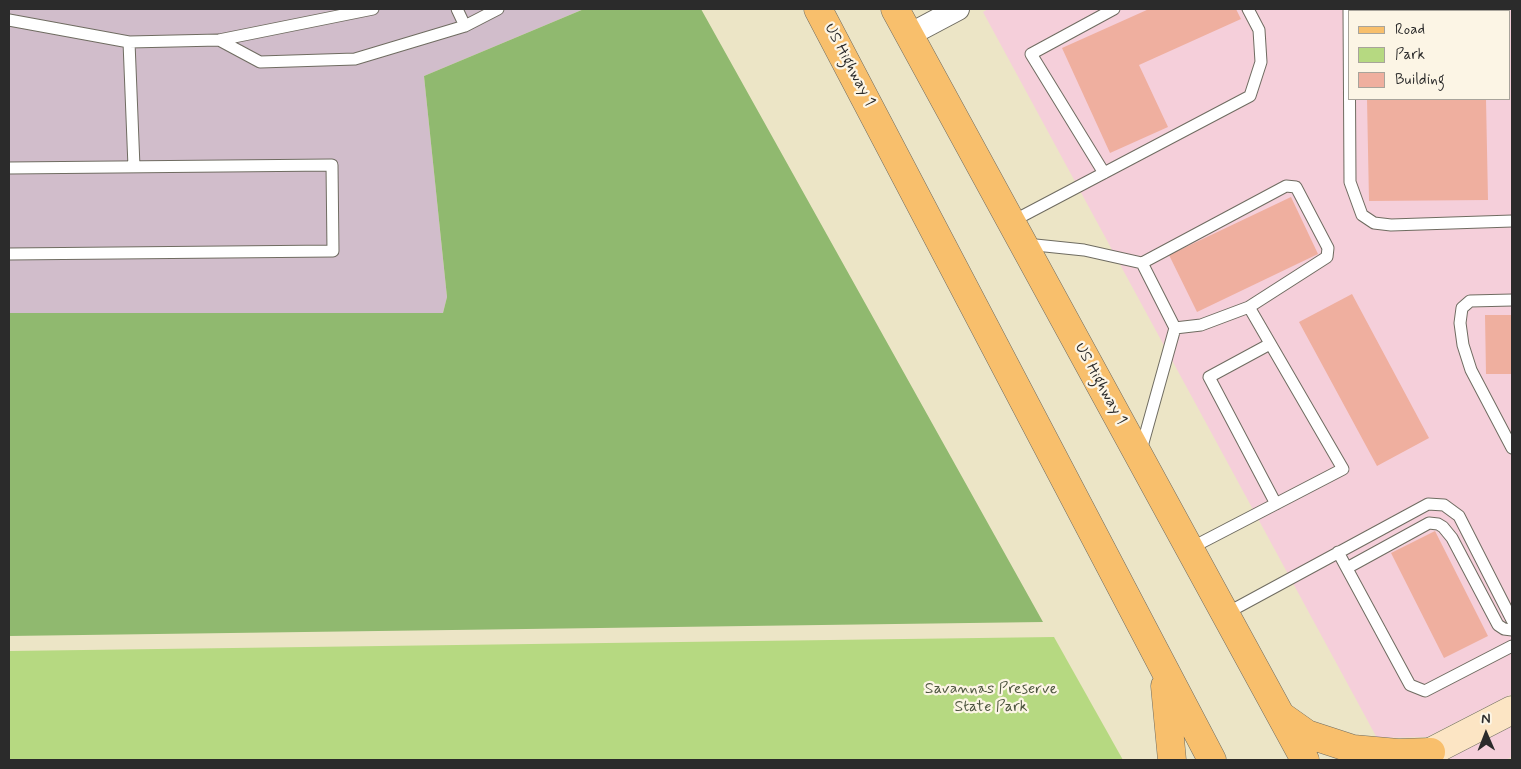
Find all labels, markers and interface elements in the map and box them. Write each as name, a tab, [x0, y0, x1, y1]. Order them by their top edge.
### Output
legend	[1348, 10, 1511, 100]
street label: US Highway 1	[819, 20, 879, 110]
text: Road	[1395, 20, 1425, 40]
text: Park	[1395, 45, 1425, 65]
text: Building	[1395, 70, 1445, 90]
street label: US Highway 1	[1070, 340, 1130, 428]
park label: Savannas Preserve State Park	[925, 680, 1057, 718]
north arrow	[1461, 709, 1511, 759]
text: N	[1481, 710, 1491, 728]

